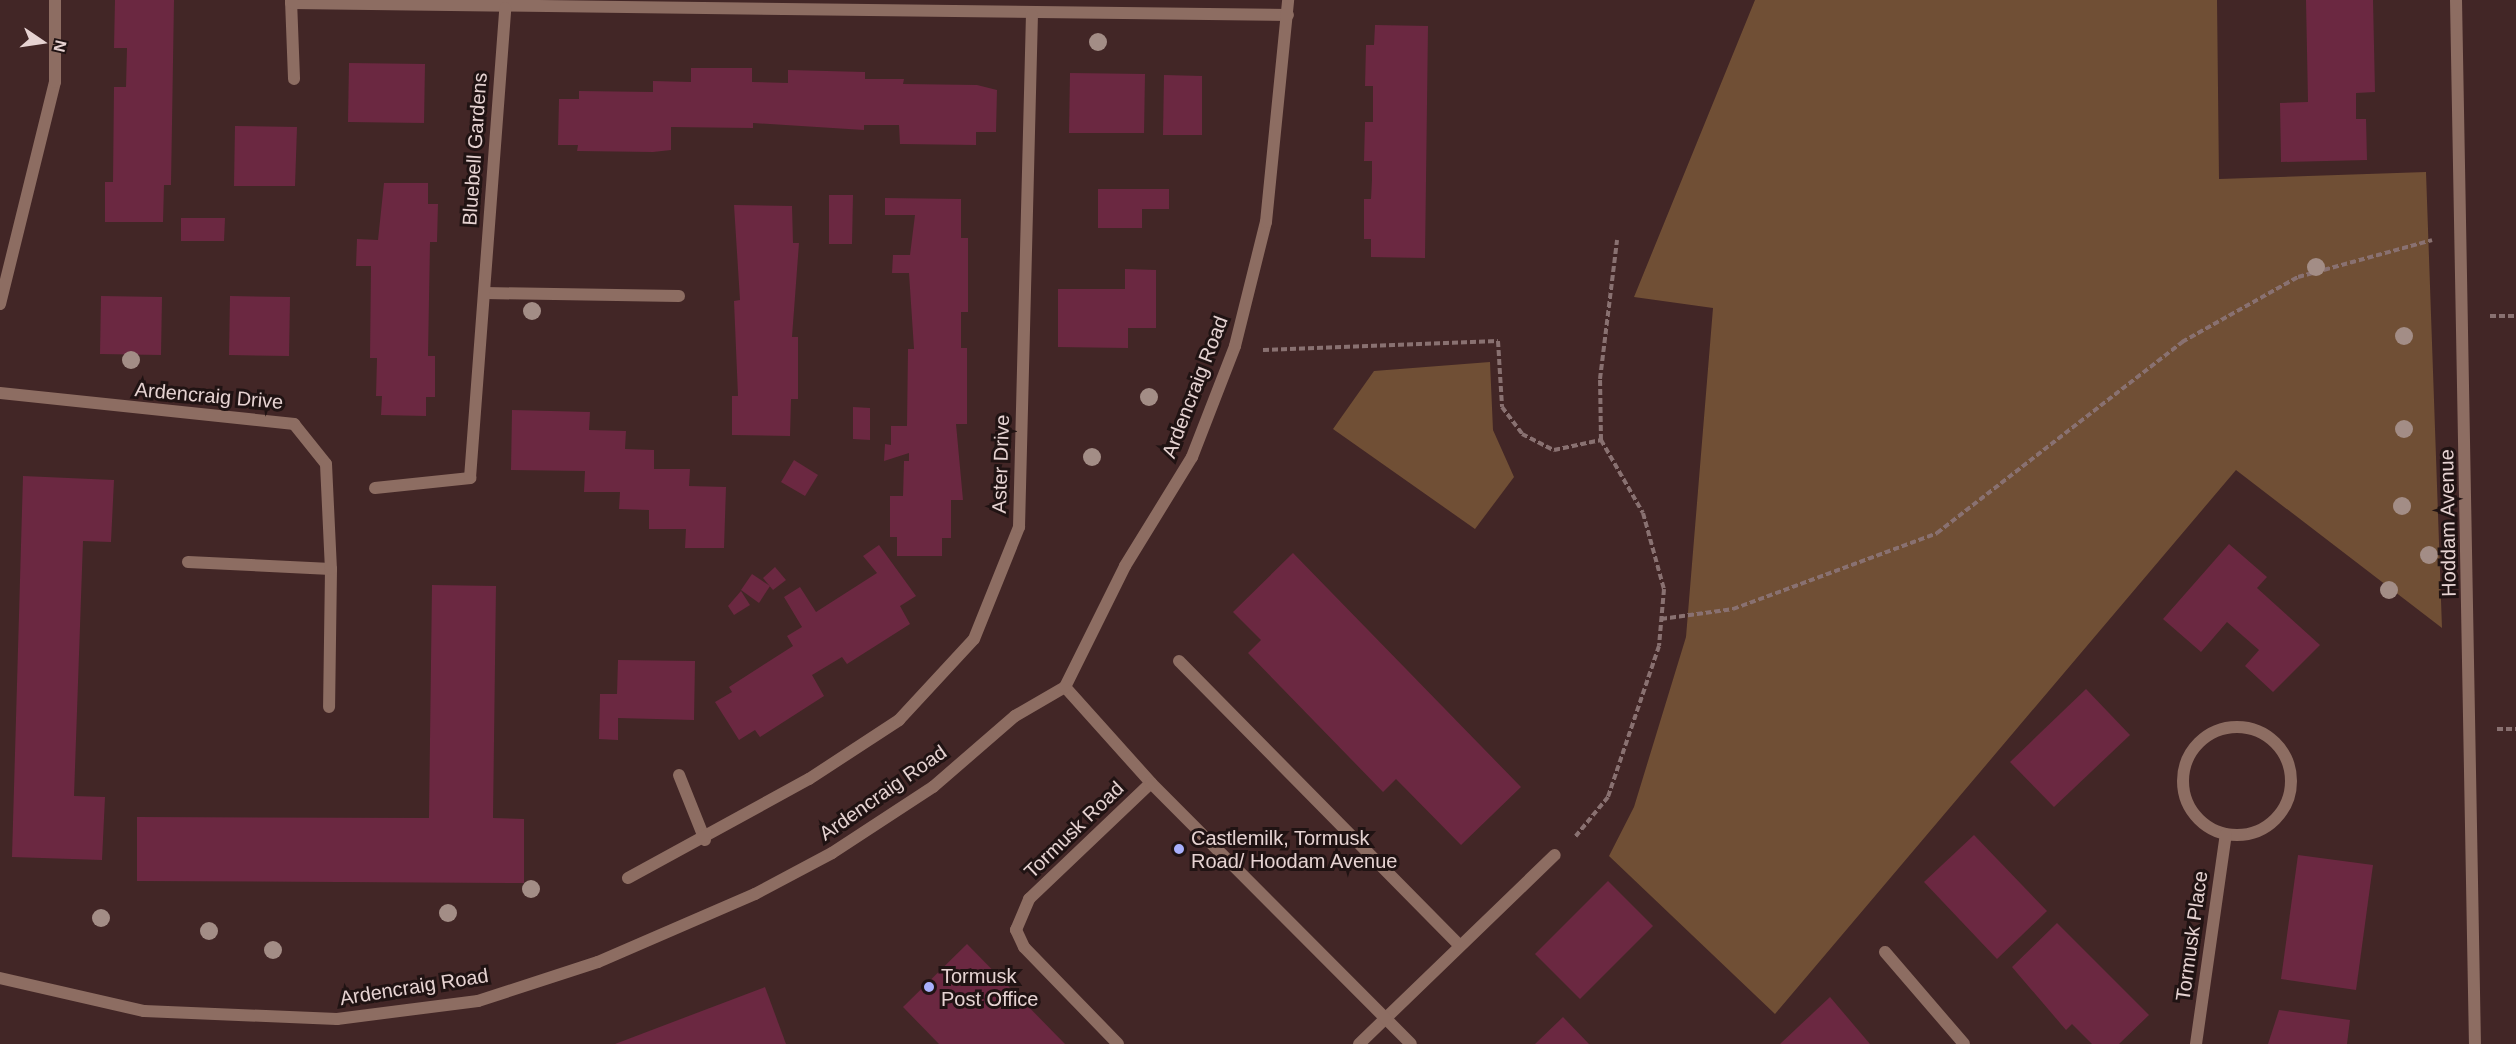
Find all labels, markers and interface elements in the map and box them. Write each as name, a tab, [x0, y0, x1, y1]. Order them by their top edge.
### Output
north arrow	[12, 12, 72, 72]
text: N	[50, 39, 70, 54]
street label: Bluebell Gardens	[458, 72, 492, 226]
street label: Ardencraig Road	[1157, 313, 1233, 461]
street label: Ardencraig Drive	[134, 378, 284, 414]
street label: Aster Drive	[987, 414, 1015, 514]
street label: Hoddam Avenue	[2435, 448, 2461, 598]
street label: Ardencraig Road	[815, 740, 951, 846]
street label: Tormusk Road	[1019, 777, 1129, 883]
place label: Castlemilk, Tormusk Road/ Hoodam Avenue	[1191, 826, 1399, 873]
marker: Castlemilk, Tormusk Road/ Hoodam Avenue	[1172, 842, 1186, 856]
street label: Tormusk Place	[2171, 869, 2213, 1003]
street label: Ardencraig Road	[338, 963, 490, 1011]
place label: Tormusk Post Office	[941, 964, 1038, 1011]
marker: Tormusk Post Office	[922, 980, 936, 994]

